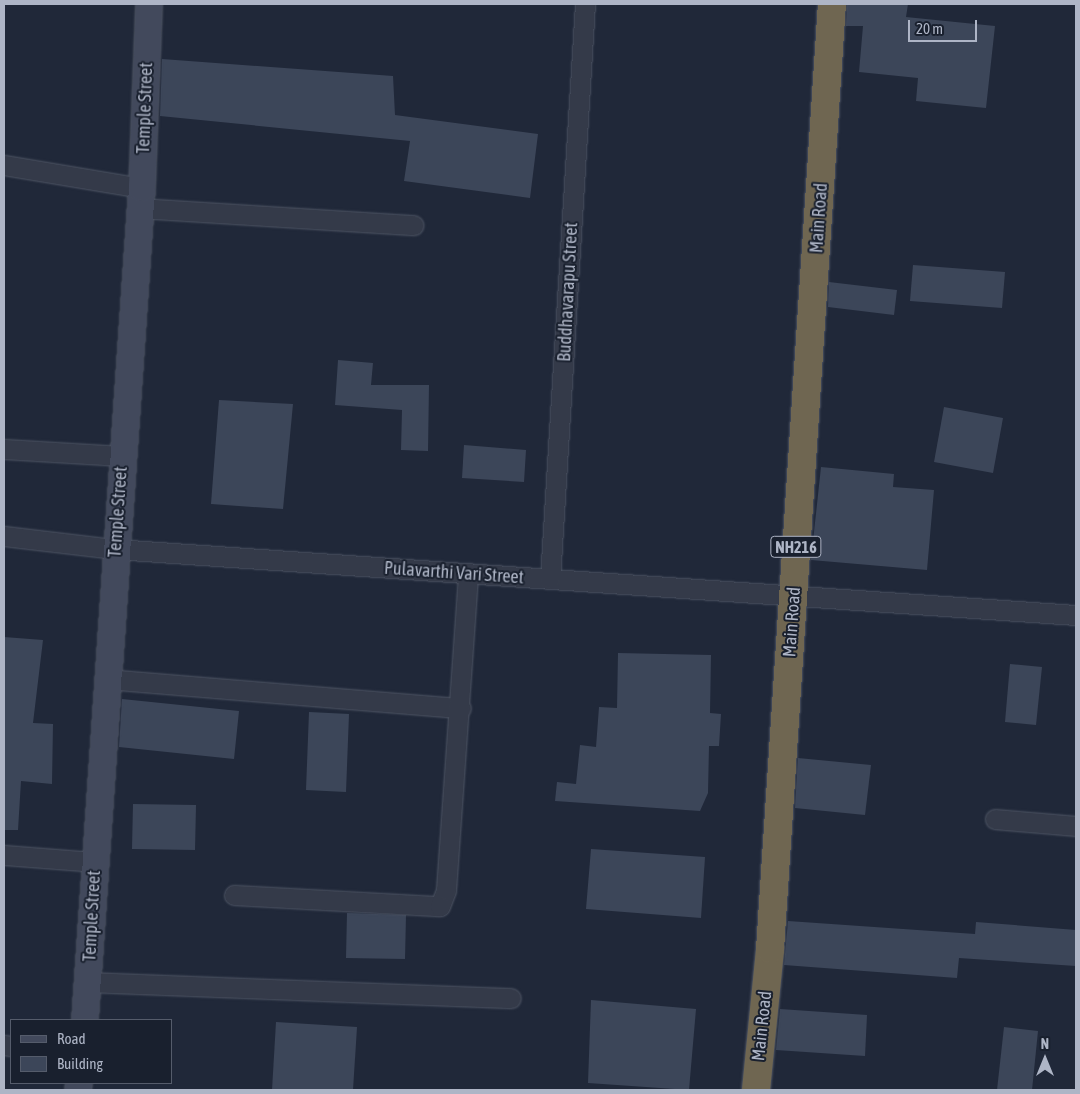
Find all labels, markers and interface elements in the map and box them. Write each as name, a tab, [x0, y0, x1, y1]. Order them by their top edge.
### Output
scale bar	[910, 10, 979, 42]
text: 20 m	[916, 20, 943, 37]
street label: Temple Street	[133, 62, 157, 154]
street label: Main Road	[806, 182, 832, 254]
street label: Buddhavarapu Street	[554, 222, 582, 362]
street label: Temple Street	[104, 466, 132, 558]
road number: NH216	[770, 534, 822, 560]
street label: Pulavarthi Vari Street	[383, 557, 525, 589]
street label: Main Road	[779, 586, 805, 658]
street label: Temple Street	[79, 870, 105, 962]
street label: Main Road	[748, 990, 776, 1062]
legend	[10, 1019, 172, 1084]
text: Road	[57, 1030, 86, 1047]
north arrow	[1020, 1034, 1070, 1084]
text: N	[1041, 1036, 1049, 1052]
text: Building	[57, 1055, 103, 1072]

